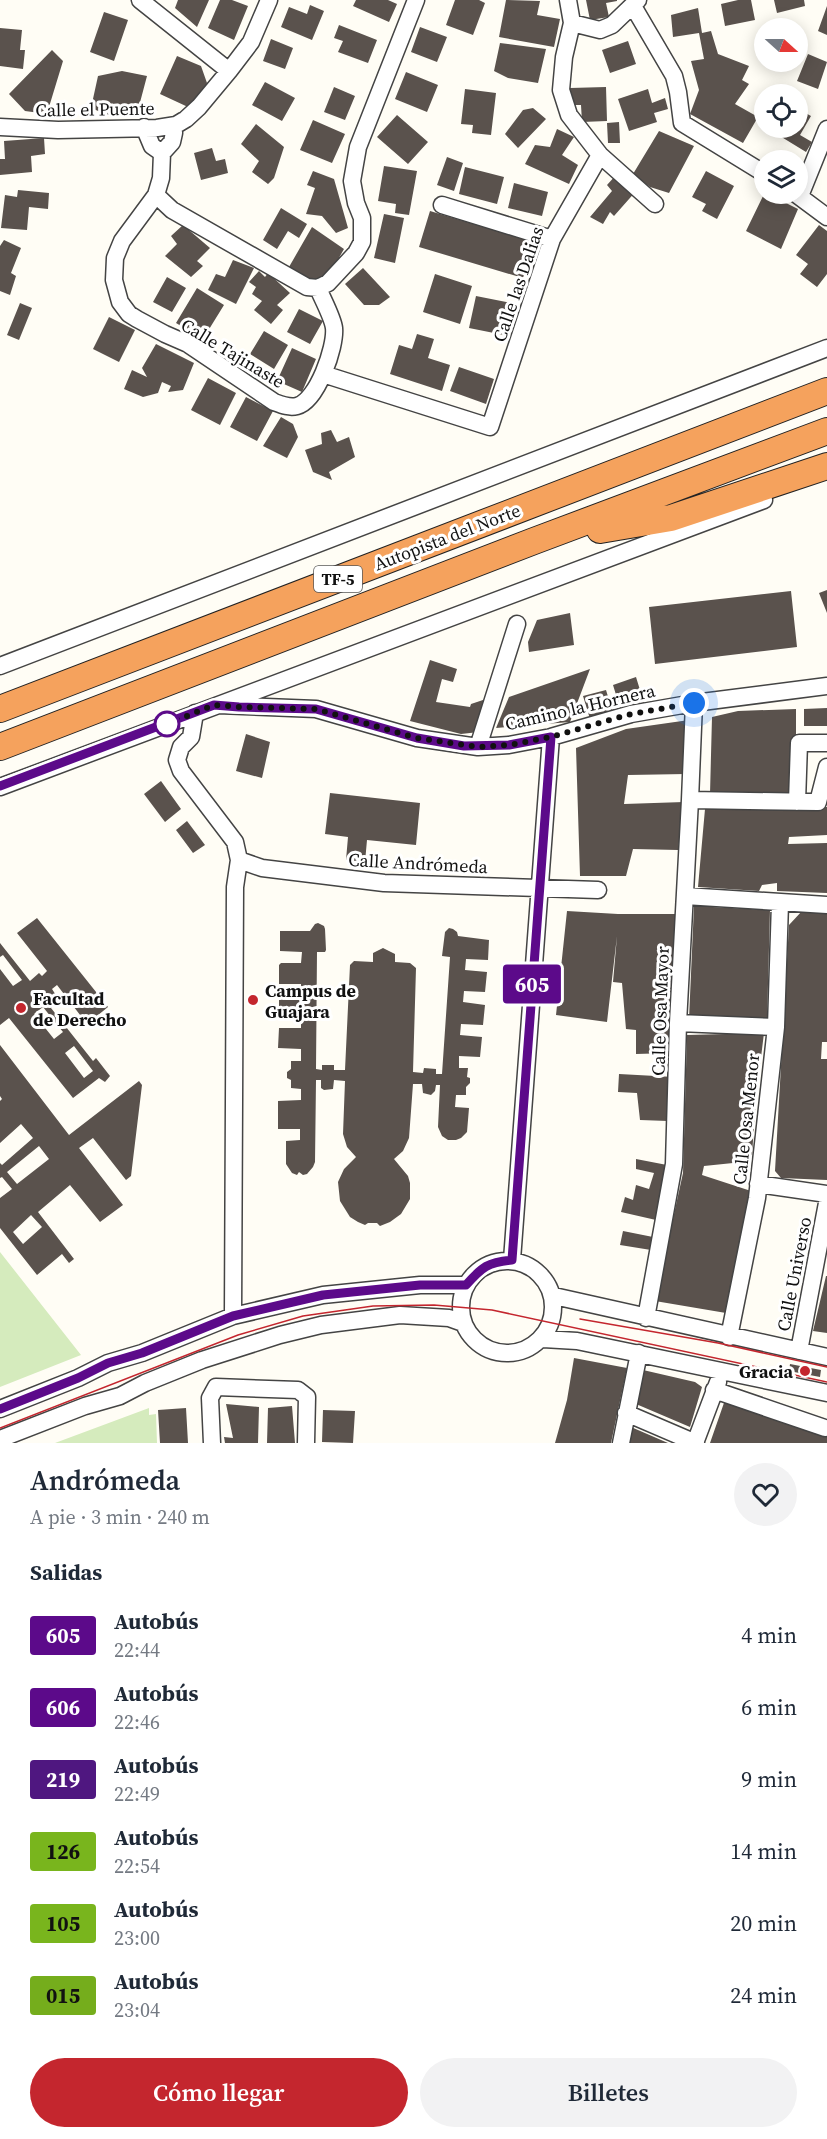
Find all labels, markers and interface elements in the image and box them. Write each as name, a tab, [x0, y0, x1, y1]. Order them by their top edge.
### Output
north arrow	[754, 18, 808, 72]
map controls	[754, 18, 808, 204]
button: locate	[754, 84, 808, 138]
street label: Calle el Puente	[35, 95, 155, 123]
button: layers	[754, 150, 808, 204]
street label: Calle las Dalias	[487, 223, 550, 345]
street label: Calle Tajinaste	[176, 312, 290, 394]
street label: Autopista del Norte	[370, 498, 524, 576]
road number: TF-5	[314, 566, 362, 592]
street label: Camino la Hornera	[502, 677, 658, 736]
your location	[679, 688, 709, 718]
unlabelled marker	[154, 711, 180, 737]
street label: Calle Andrómeda	[348, 847, 489, 879]
street label: Calle Osa Mayor	[645, 945, 675, 1076]
line badge: 605	[498, 964, 566, 1004]
text: 605	[515, 970, 549, 999]
place label: Campus de Guajara	[265, 978, 356, 1024]
place label: Facultad de Derecho	[33, 986, 127, 1032]
marker: Campus de Guajara	[246, 993, 260, 1007]
marker: Facultad de Derecho	[14, 1001, 28, 1015]
street label: Calle Osa Menor	[727, 1052, 765, 1186]
street label: Calle Universo	[771, 1214, 817, 1333]
place label: Gracia	[739, 1359, 793, 1384]
marker: Gracia	[798, 1364, 812, 1378]
text: Andrómeda	[30, 1461, 180, 1499]
button: heart	[734, 1463, 797, 1526]
text: A pie · 3 min · 240 m	[30, 1503, 210, 1531]
text: Salidas	[30, 1557, 102, 1587]
text: Autobús	[114, 1606, 198, 1636]
text: 4 min	[741, 1620, 797, 1650]
text: 605	[46, 1621, 80, 1650]
text: 22:44	[114, 1636, 160, 1664]
text: Autobús	[114, 1678, 198, 1708]
text: 6 min	[741, 1692, 797, 1722]
text: 606	[46, 1693, 80, 1722]
text: 22:46	[114, 1708, 160, 1736]
text: Autobús	[114, 1750, 198, 1780]
text: 9 min	[741, 1764, 797, 1794]
text: 219	[46, 1765, 80, 1794]
text: 22:49	[114, 1780, 160, 1808]
text: Autobús	[114, 1822, 198, 1852]
text: 14 min	[730, 1836, 797, 1866]
text: 126	[46, 1837, 80, 1866]
text: 22:54	[114, 1852, 160, 1880]
text: Autobús	[114, 1894, 198, 1924]
text: 20 min	[730, 1908, 797, 1938]
text: 105	[46, 1909, 80, 1938]
text: 23:00	[114, 1924, 160, 1952]
text: Autobús	[114, 1966, 198, 1996]
text: 24 min	[730, 1980, 797, 2010]
text: 015	[46, 1981, 80, 2010]
text: 23:04	[114, 1996, 160, 2024]
button: Cómo llegar	[30, 2058, 408, 2127]
button: Billetes	[420, 2058, 797, 2127]

